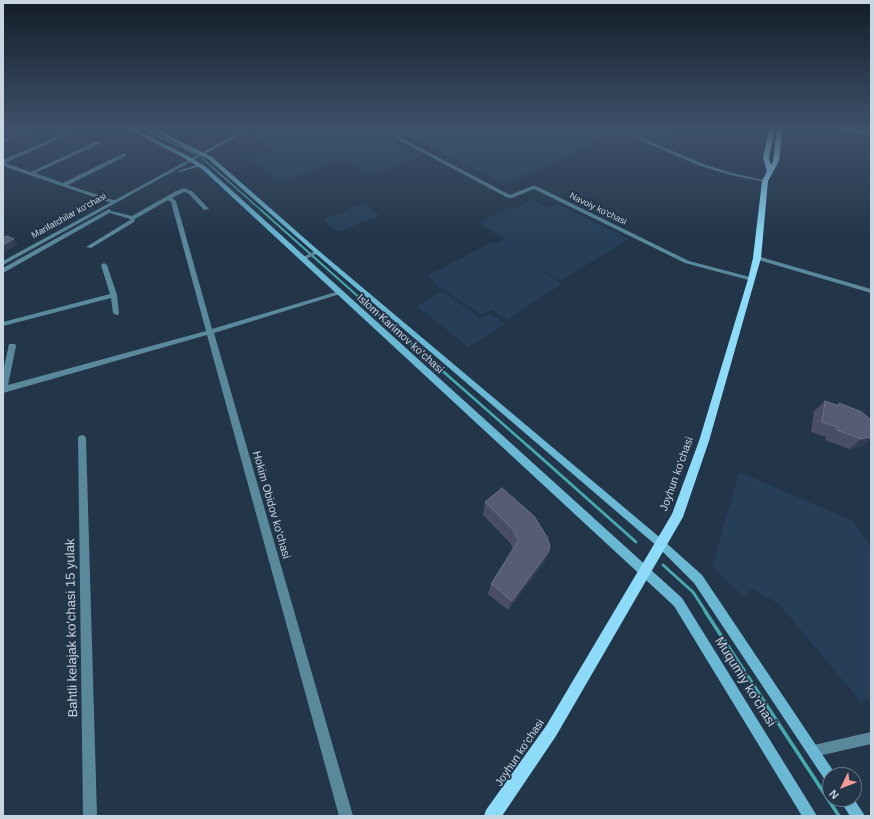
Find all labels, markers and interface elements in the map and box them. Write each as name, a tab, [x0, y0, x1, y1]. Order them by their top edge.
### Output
street label: Marifatchilar ko'chasi	[30, 191, 108, 241]
street label: Navoiy ko'chasi	[568, 191, 628, 227]
street label: Islom Karimov ko'chasi	[354, 292, 446, 376]
street label: Joyhun ko'chasi	[657, 435, 697, 513]
street label: Hokim Obidov ko'chasi	[249, 450, 293, 560]
street label: Bahtli kelajak ko'chasi 15 yulak	[63, 538, 81, 718]
street label: Muqumiy ko'chasi	[711, 634, 779, 730]
street label: Joyhun ko'chasi	[493, 717, 547, 789]
north arrow	[822, 767, 862, 807]
text: N	[827, 788, 841, 802]

